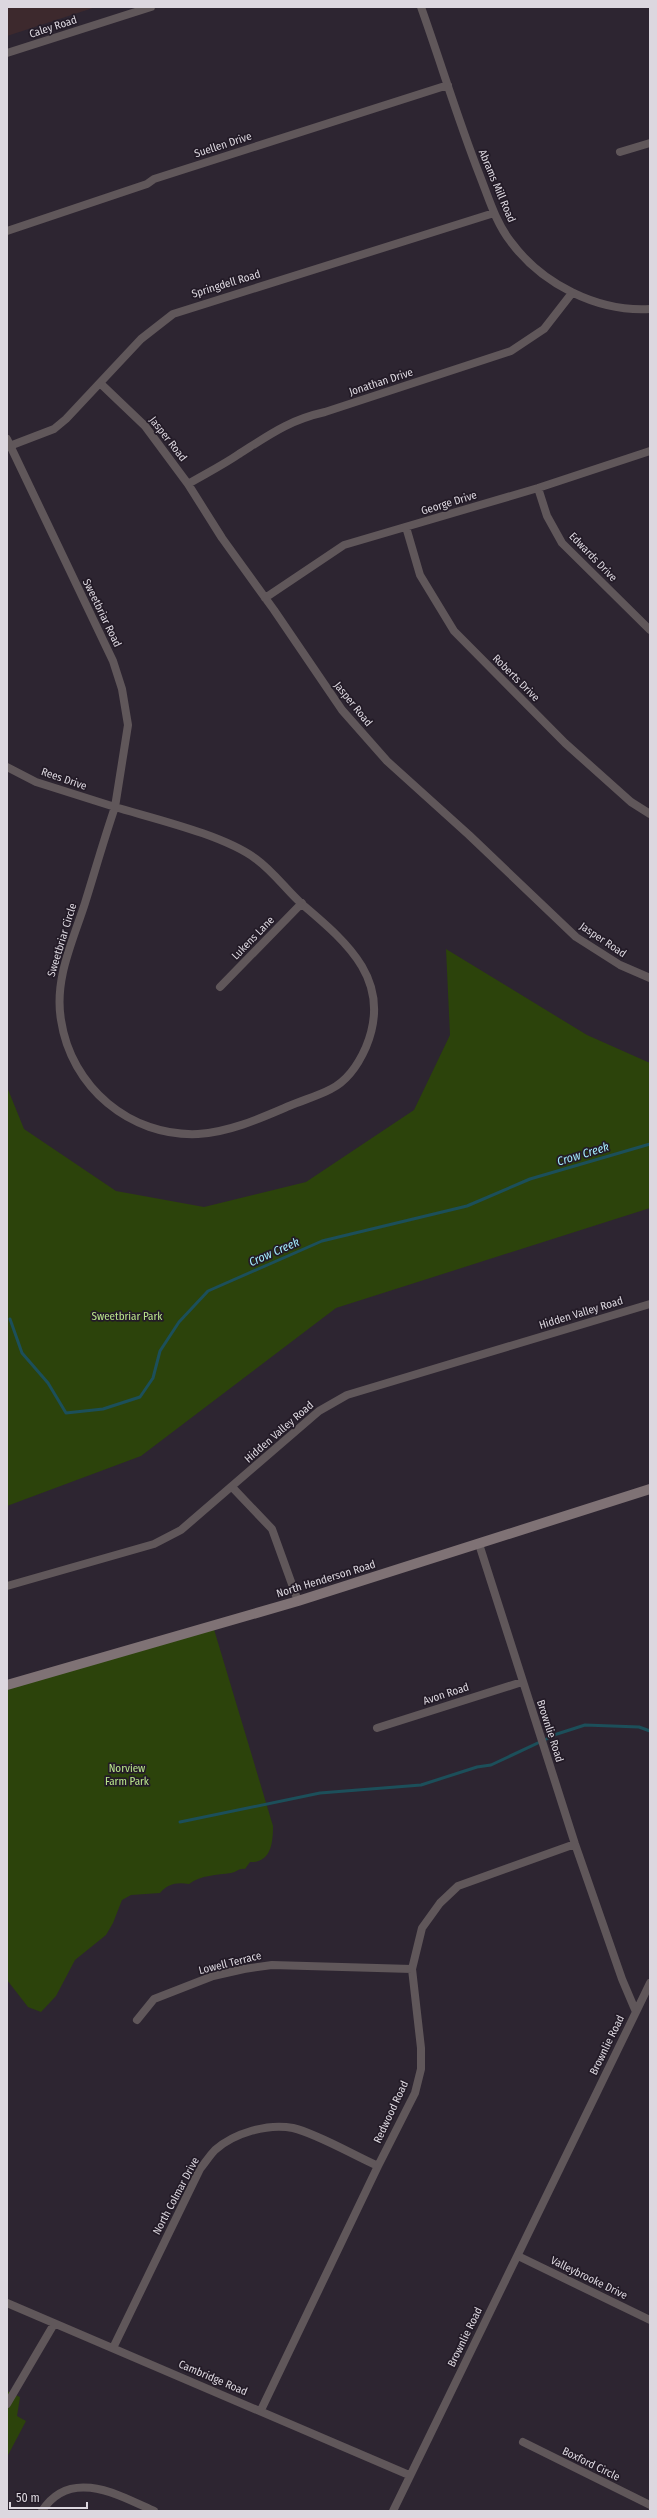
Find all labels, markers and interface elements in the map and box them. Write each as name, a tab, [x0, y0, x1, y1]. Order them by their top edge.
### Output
street label: Caley Road	[28, 13, 78, 41]
street label: Suellen Drive	[193, 130, 253, 160]
street label: Abrams Mill Road	[476, 148, 518, 224]
street label: Springdell Road	[190, 267, 262, 301]
street label: Jonathan Drive	[347, 366, 415, 398]
street label: Jasper Road	[146, 414, 190, 464]
street label: George Drive	[420, 488, 478, 518]
street label: Edwards Drive	[566, 530, 620, 584]
street label: Sweetbriar Road	[80, 577, 124, 649]
street label: Roberts Drive	[490, 652, 542, 704]
street label: Jasper Road	[331, 679, 375, 729]
street label: Rees Drive	[40, 765, 88, 793]
street label: Sweetbriar Circle	[45, 902, 79, 978]
street label: Lukens Lane	[229, 914, 277, 962]
street label: Jasper Road	[577, 920, 629, 960]
water label: Crow Creek	[555, 1139, 611, 1169]
water label: Crow Creek	[247, 1235, 301, 1269]
street label: Hidden Valley Road	[538, 1294, 624, 1332]
park label: Sweetbriar Park	[92, 1310, 163, 1323]
street label: Hidden Valley Road	[242, 1399, 316, 1465]
street label: North Henderson Road	[275, 1558, 377, 1600]
street label: Avon Road	[421, 1680, 471, 1708]
street label: Brownlie Road	[534, 1698, 566, 1764]
park label: Norview Farm Park	[105, 1762, 150, 1788]
street label: Lowell Terrace	[197, 1949, 263, 1977]
street label: Brownlie Road	[587, 2013, 627, 2077]
street label: Redwood Road	[371, 2079, 411, 2145]
street label: North Colmar Drive	[150, 2155, 202, 2237]
street label: Valleybrooke Drive	[548, 2254, 630, 2302]
street label: Brownlie Road	[445, 2305, 485, 2369]
street label: Cambridge Road	[177, 2358, 249, 2398]
street label: Boxford Circle	[560, 2444, 622, 2484]
scale bar	[10, 2484, 87, 2510]
text: 50 m	[16, 2491, 40, 2505]

